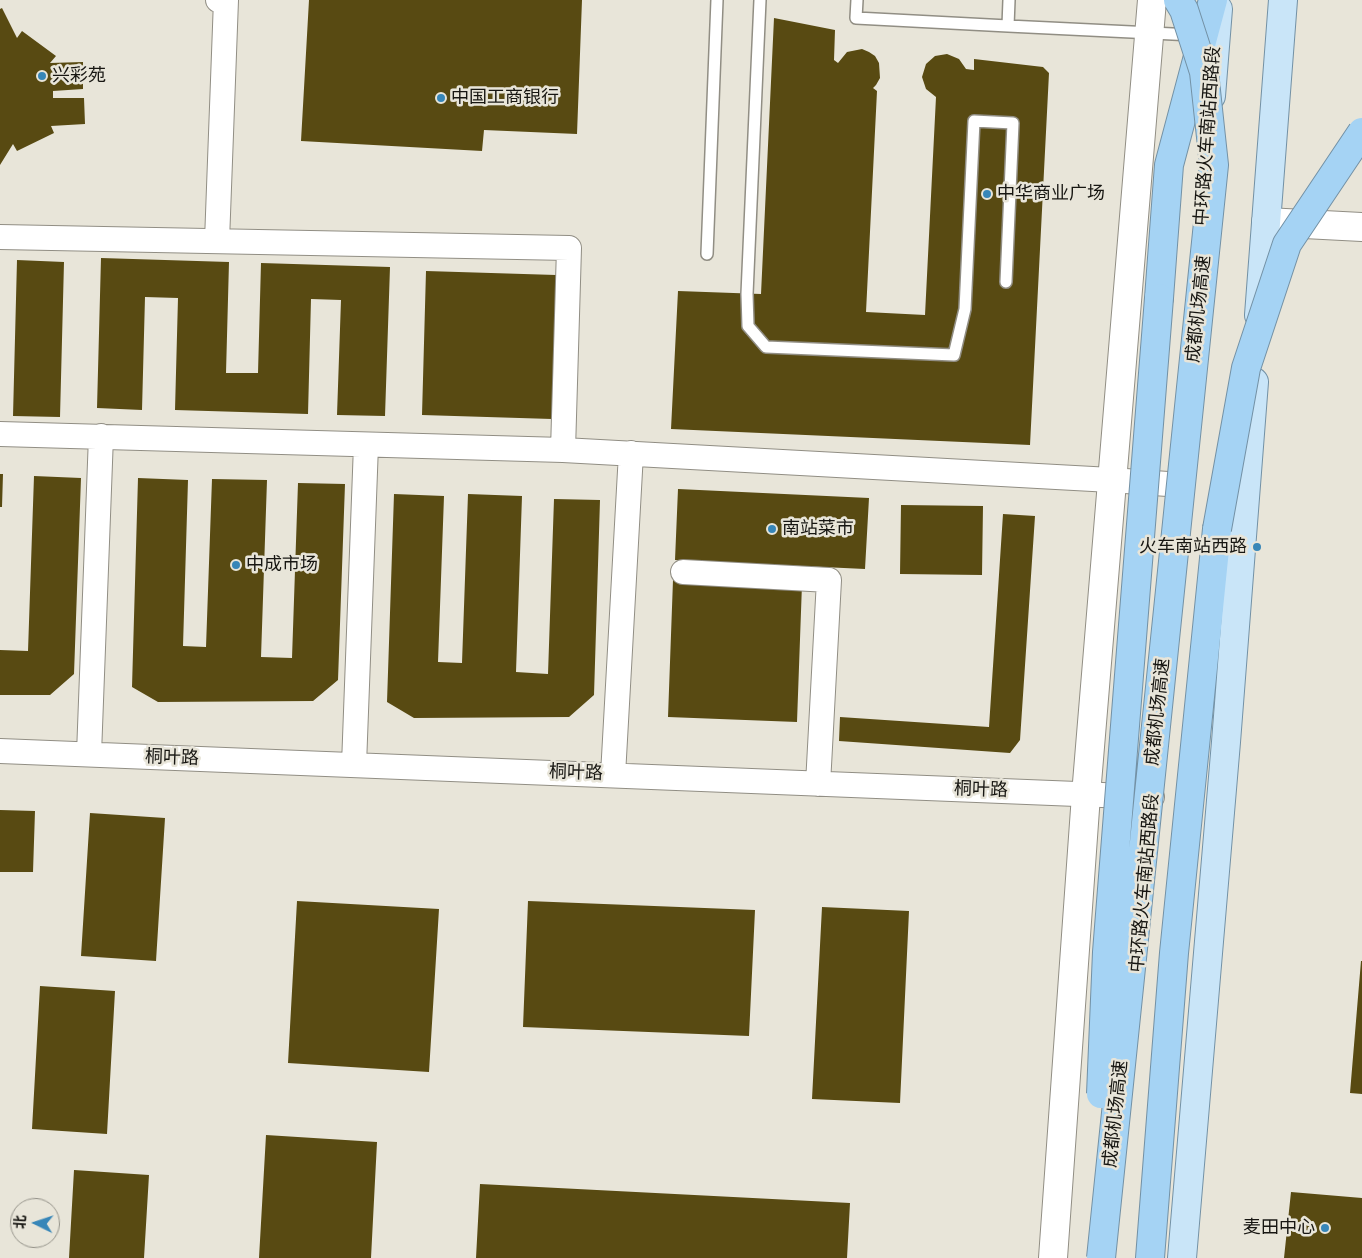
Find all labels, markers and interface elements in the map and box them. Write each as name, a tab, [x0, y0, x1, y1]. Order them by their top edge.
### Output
street label: 中环路火车南站西路段	[1191, 45, 1225, 227]
place label: 兴彩苑	[52, 65, 106, 87]
marker: 兴彩苑	[36, 70, 48, 82]
place label: 中国工商银行	[451, 87, 559, 109]
marker: 中国工商银行	[435, 92, 447, 104]
place label: 中华商业广场	[997, 183, 1105, 205]
marker: 中华商业广场	[981, 188, 993, 200]
street label: 成都机场高速	[1183, 254, 1215, 364]
place label: 南站菜市	[782, 518, 854, 540]
marker: 南站菜市	[766, 523, 778, 535]
place label: 火车南站西路	[1139, 536, 1247, 558]
marker: 火车南站西路	[1251, 541, 1263, 553]
place label: 中成市场	[246, 554, 318, 576]
marker: 中成市场	[230, 559, 242, 571]
street label: 成都机场高速	[1142, 657, 1174, 767]
street label: 桐叶路	[145, 746, 199, 770]
street label: 桐叶路	[549, 761, 603, 785]
street label: 桐叶路	[954, 778, 1008, 802]
street label: 中环路火车南站西路段	[1126, 792, 1164, 974]
street label: 成都机场高速	[1100, 1059, 1132, 1169]
north arrow	[10, 1198, 60, 1248]
text: 北	[12, 1214, 30, 1230]
place label: 麦田中心	[1243, 1217, 1315, 1239]
marker: 麦田中心	[1319, 1222, 1331, 1234]

